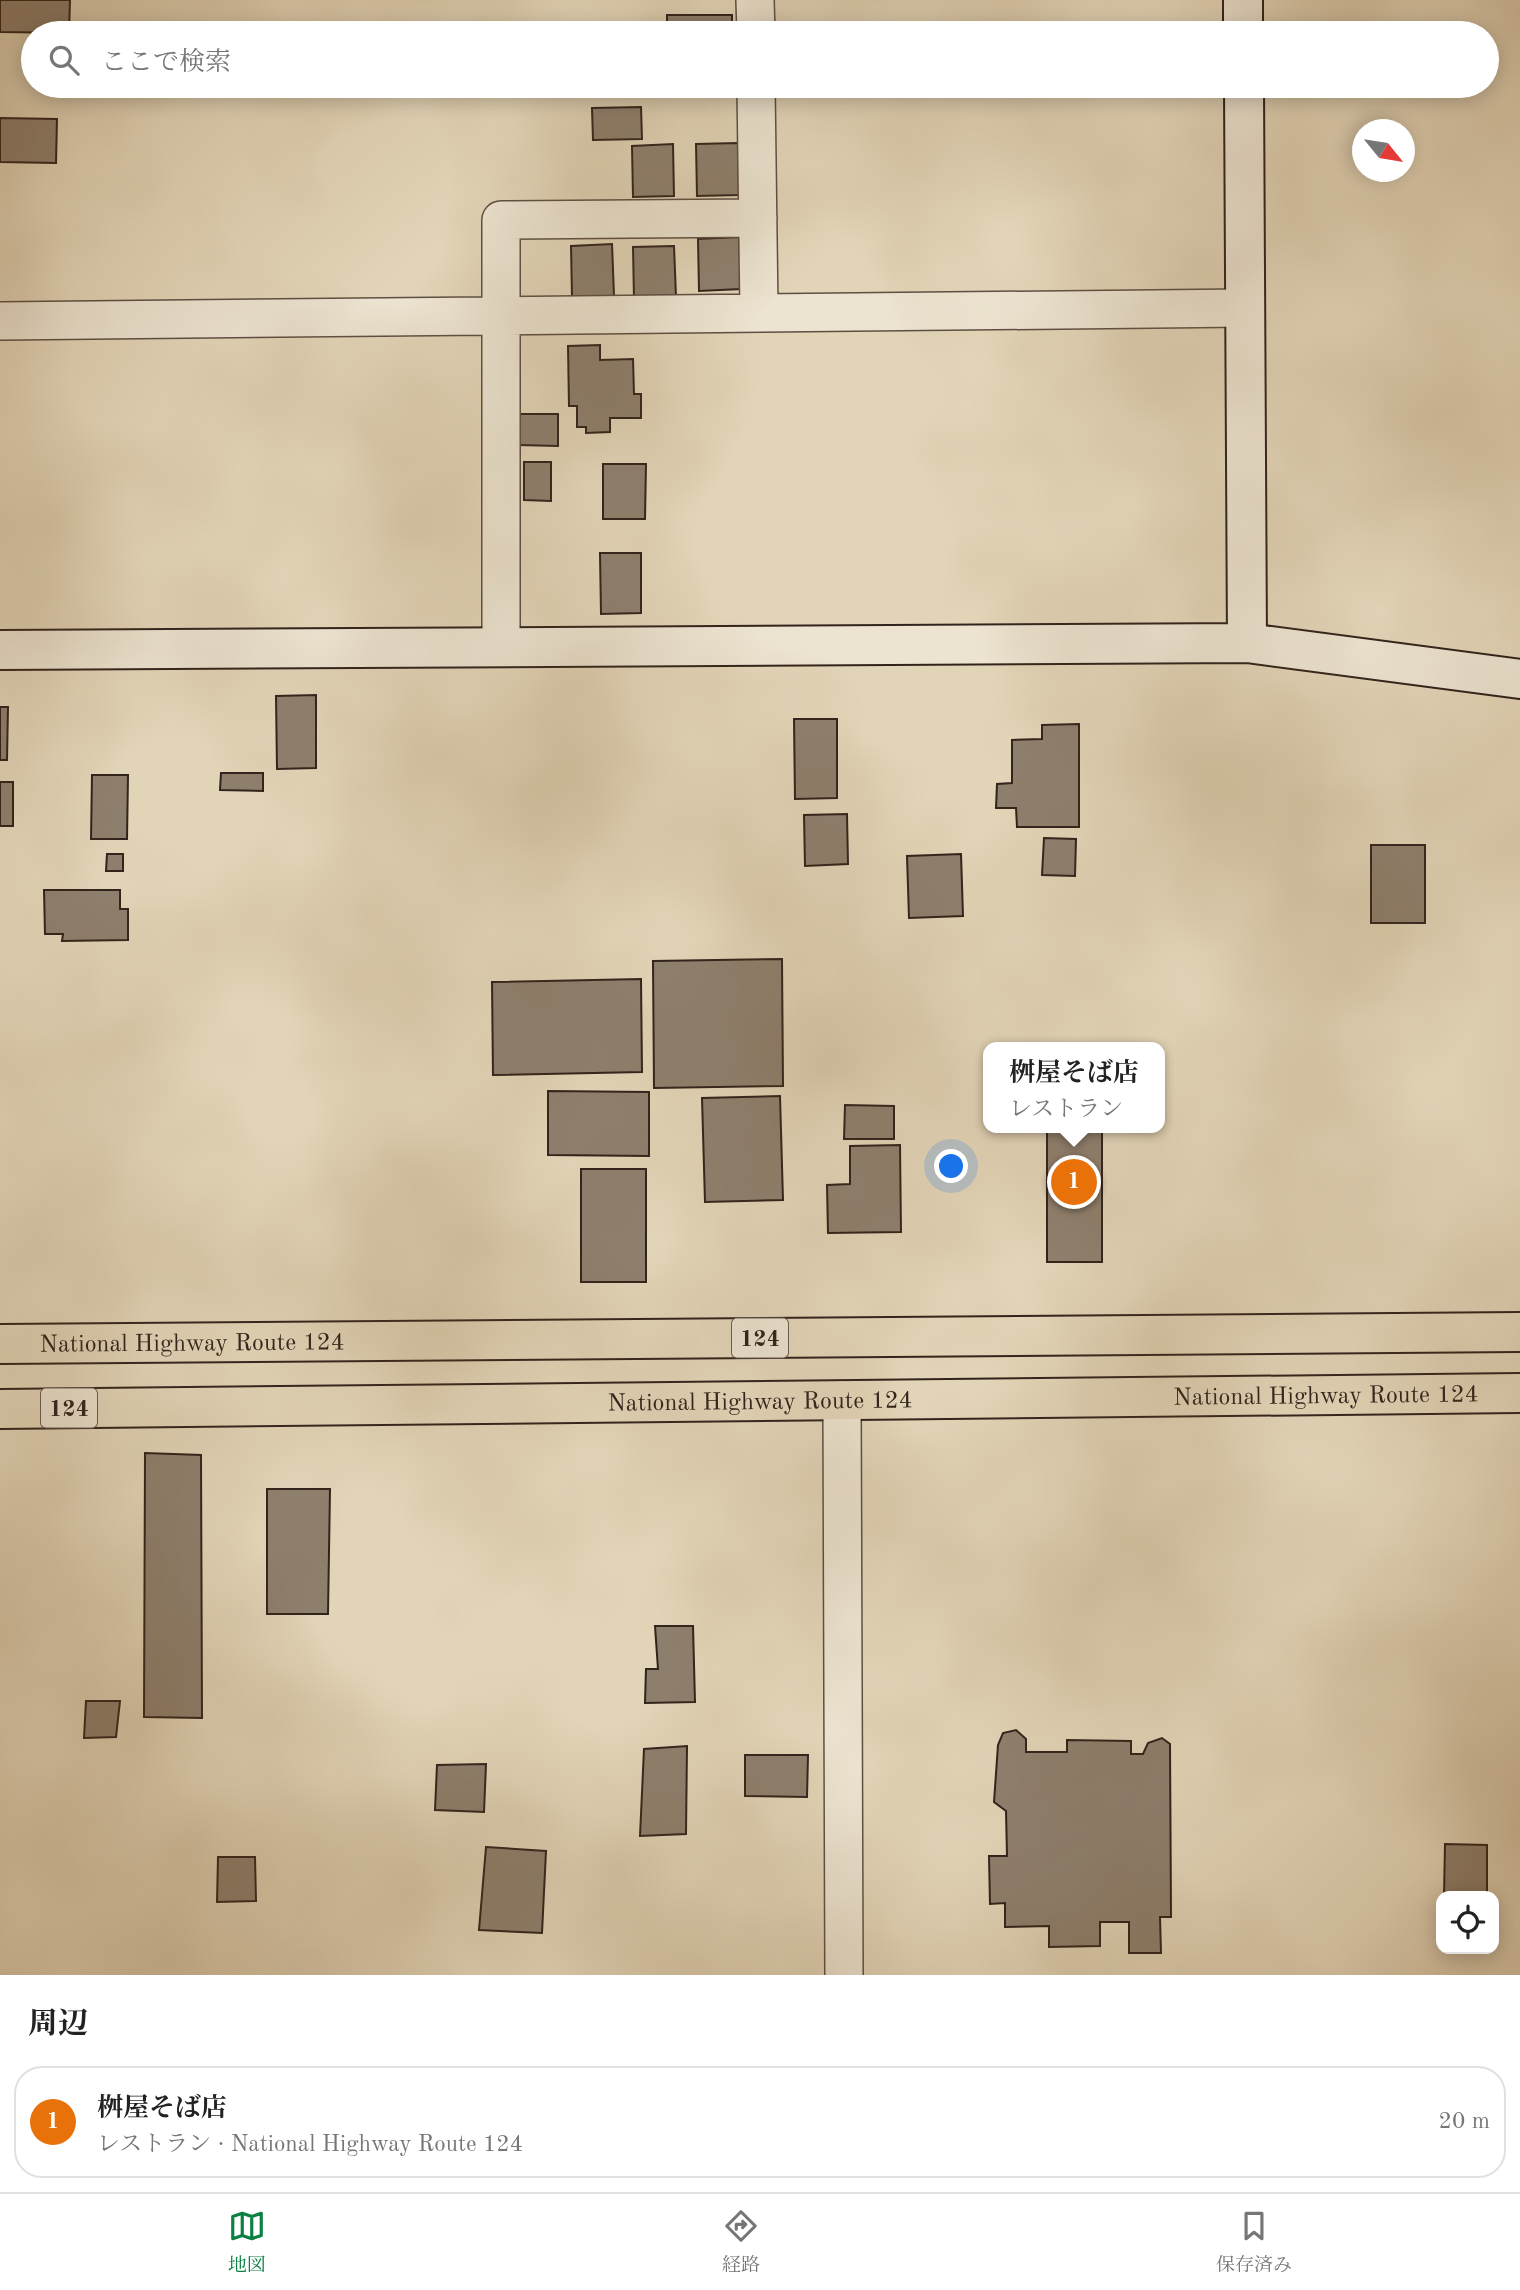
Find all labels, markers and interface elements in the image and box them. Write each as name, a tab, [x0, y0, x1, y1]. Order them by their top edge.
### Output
search box	[21, 21, 1499, 98]
icon: search	[45, 41, 83, 79]
text: ここで検索	[101, 50, 231, 76]
north arrow	[1352, 119, 1415, 182]
popup	[983, 1042, 1165, 1133]
text: 桝屋そば店	[1009, 1061, 1139, 1087]
text: レストラン	[1009, 1098, 1123, 1121]
your location	[934, 1149, 968, 1183]
pin: 1	[1051, 1156, 1097, 1208]
road number: 124	[732, 1318, 788, 1358]
street label: National Highway Route 124	[39, 1331, 345, 1358]
street label: National Highway Route 124	[1173, 1383, 1479, 1411]
road number: 124	[41, 1388, 97, 1428]
street label: National Highway Route 124	[607, 1389, 913, 1417]
map controls	[1436, 1891, 1499, 1954]
button: locate	[1436, 1891, 1499, 1954]
text: 周辺	[28, 2010, 88, 2040]
text: 桝屋そば店	[97, 2096, 227, 2122]
text: 1	[46, 2110, 60, 2133]
text: 20 m	[1439, 2110, 1490, 2133]
text: レストラン · National Highway Route 124	[97, 2133, 523, 2156]
tab: 地図	[228, 2207, 266, 2278]
tab: 経路	[722, 2207, 760, 2278]
tab: 保存済み	[1216, 2207, 1292, 2278]

